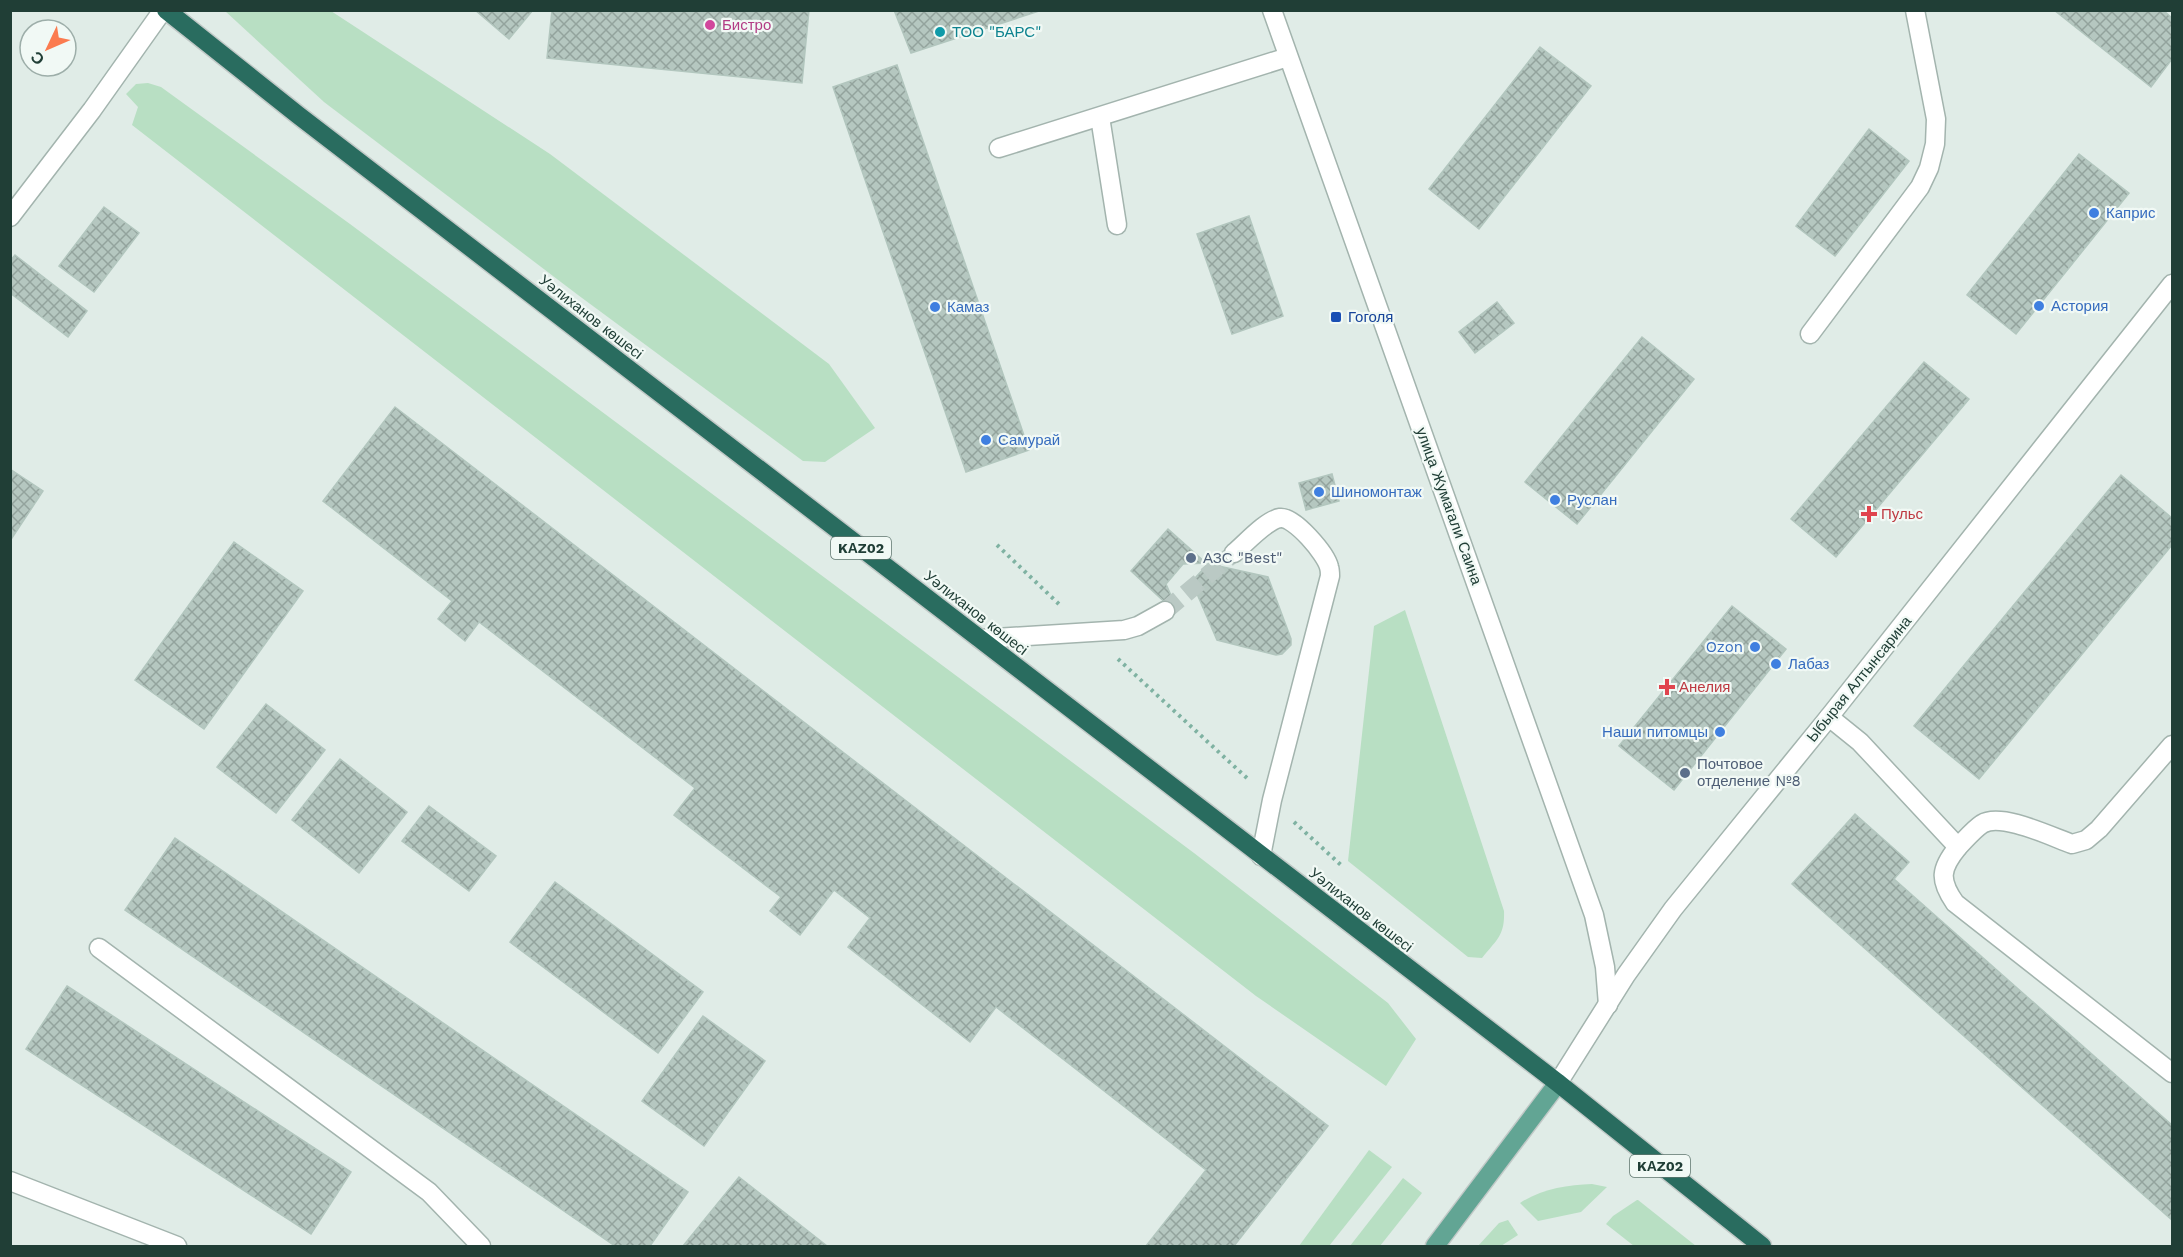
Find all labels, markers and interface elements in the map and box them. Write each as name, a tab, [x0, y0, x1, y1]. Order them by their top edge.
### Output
place label: Бистро	[722, 16, 771, 34]
north arrow	[18, 18, 78, 78]
marker: Бистро	[703, 18, 717, 32]
place label: ТОО "БАРС"	[952, 23, 1041, 41]
marker: ТОО "БАРС"	[933, 25, 947, 39]
text: С	[26, 47, 48, 69]
place label: Каприс	[2106, 204, 2156, 222]
marker: Каприс	[2087, 206, 2101, 220]
street label: Уәлиханов көшесі	[536, 271, 646, 363]
place label: Астория	[2051, 297, 2108, 315]
place label: Камаз	[947, 298, 990, 316]
marker: Астория	[2032, 299, 2046, 313]
marker: Камаз	[928, 300, 942, 314]
place label: Гоголя	[1348, 308, 1394, 326]
marker: Гоголя	[1329, 310, 1343, 324]
street label: улица Жумагали Саина	[1412, 425, 1486, 588]
place label: Самурай	[998, 431, 1060, 449]
marker: Самурай	[979, 433, 993, 447]
place label: Шиномонтаж	[1331, 483, 1422, 501]
marker: Шиномонтаж	[1312, 485, 1326, 499]
place label: Руслан	[1567, 491, 1617, 509]
marker: Руслан	[1548, 493, 1562, 507]
place label: Пульс	[1881, 505, 1924, 523]
marker: Пульс	[1862, 507, 1876, 521]
road number: KАZ02	[831, 537, 891, 559]
place label: АЗС "Best"	[1203, 549, 1282, 567]
marker: АЗС "Best"	[1184, 551, 1198, 565]
street label: Уәлиханов көшесі	[921, 567, 1031, 659]
street label: Ыбырая Алтынсарина	[1803, 612, 1916, 745]
place label: Ozon	[1706, 638, 1743, 656]
marker: Ozon	[1748, 640, 1762, 654]
place label: Лабаз	[1788, 655, 1830, 673]
marker: Лабаз	[1769, 657, 1783, 671]
place label: Анелия	[1679, 678, 1730, 696]
marker: Анелия	[1660, 680, 1674, 694]
place label: Наши питомцы	[1602, 723, 1708, 741]
marker: Наши питомцы	[1713, 725, 1727, 739]
place label: Почтовое отделение №8	[1697, 755, 1801, 790]
marker: Почтовое отделение №8	[1678, 766, 1692, 780]
street label: Уәлиханов көшесі	[1306, 864, 1416, 956]
road number: KАZ02	[1630, 1155, 1690, 1177]

